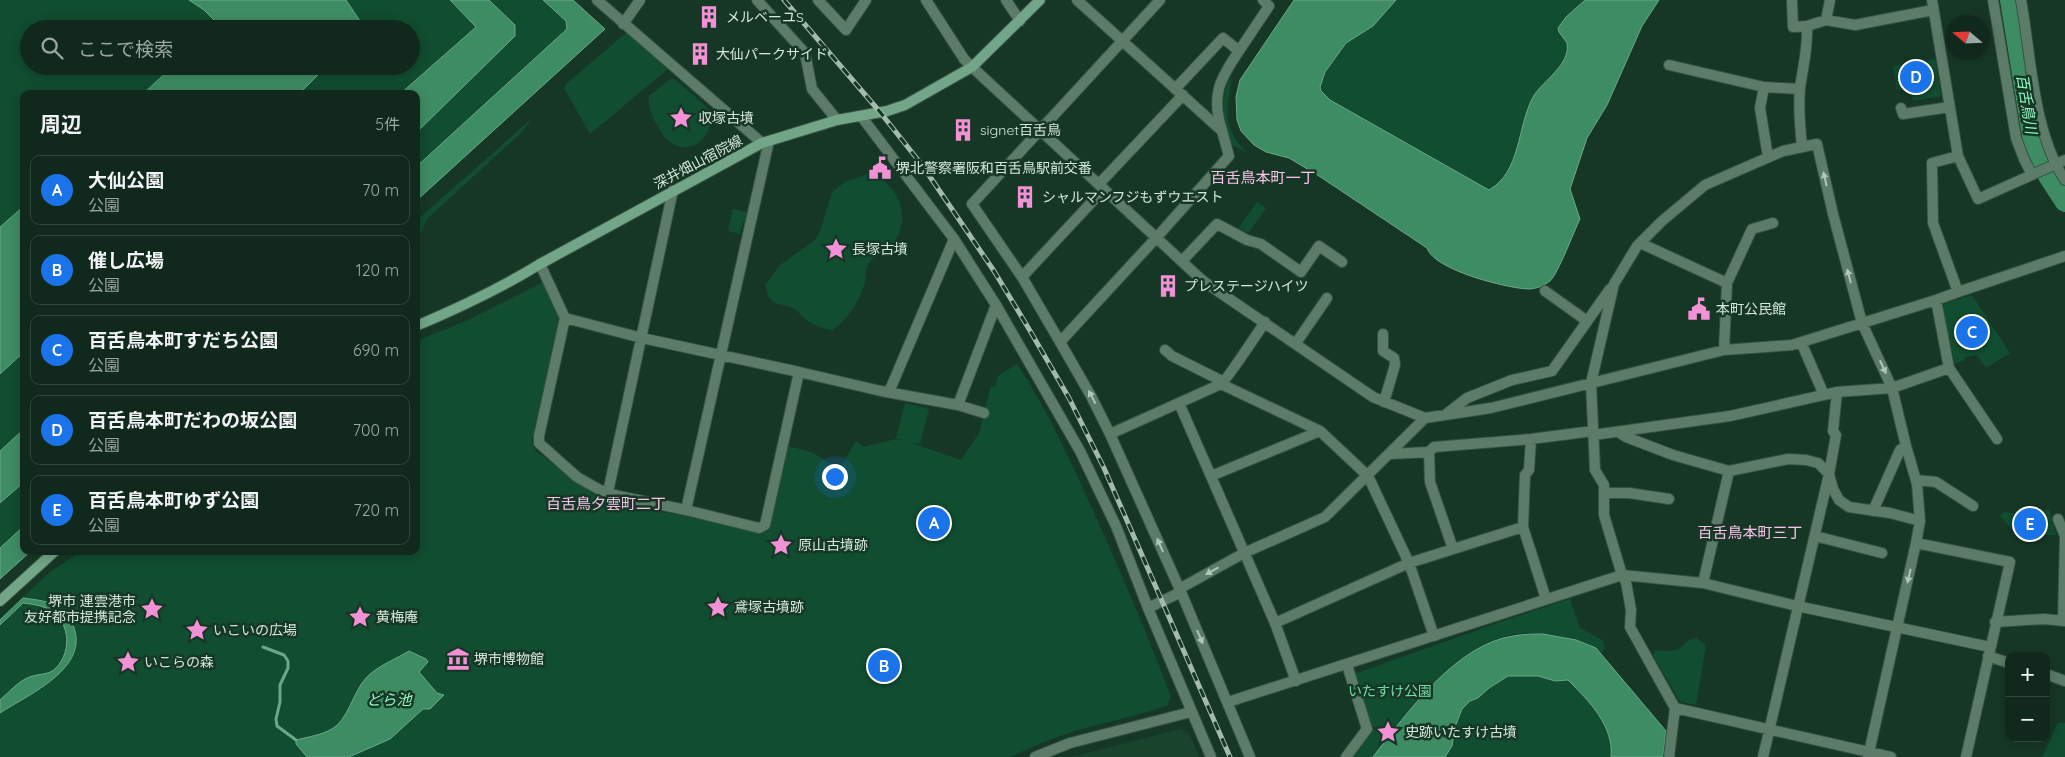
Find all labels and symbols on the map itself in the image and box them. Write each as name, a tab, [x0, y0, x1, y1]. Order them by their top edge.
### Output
building icon: メルベーユS	[696, 4, 722, 30]
place label: メルベーユS	[726, 8, 804, 26]
north arrow	[1945, 15, 1990, 60]
building icon: 大仙パークサイド	[687, 41, 713, 67]
place label: 大仙パークサイド	[716, 45, 828, 63]
pin: D	[1900, 58, 1932, 96]
water label: 百舌鳥川	[2013, 73, 2041, 137]
place icon: 収塚古墳	[668, 105, 694, 131]
place label: 収塚古墳	[698, 109, 754, 127]
building icon: signet百舌鳥	[950, 117, 976, 143]
place label: signet百舌鳥	[980, 121, 1061, 139]
street label: 深井畑山宿院線	[651, 131, 745, 193]
public building icon: 堺北警察署阪和百舌鳥駅前交番	[867, 155, 893, 181]
place label: 堺北警察署阪和百舌鳥駅前交番	[896, 159, 1092, 177]
district label: 百舌鳥本町一丁	[1210, 168, 1316, 187]
one-way arrow	[1821, 171, 1829, 186]
building icon: シャルマンフジもずウエスト	[1012, 184, 1038, 210]
place label: シャルマンフジもずウエスト	[1042, 188, 1224, 206]
place icon: 長塚古墳	[823, 236, 849, 262]
place label: 長塚古墳	[852, 240, 908, 258]
one-way arrow	[1845, 269, 1853, 284]
building icon: プレステージハイツ	[1155, 273, 1181, 299]
place label: プレステージハイツ	[1184, 277, 1309, 295]
public building icon: 本町公民館	[1686, 296, 1712, 322]
place label: 本町公民館	[1716, 300, 1786, 318]
pin: C	[1956, 313, 1988, 351]
one-way arrow	[1879, 360, 1887, 374]
one-way arrow	[1087, 391, 1096, 404]
your location	[822, 464, 848, 490]
district label: 百舌鳥夕雲町二丁	[546, 494, 666, 513]
pin: A	[918, 504, 950, 542]
pin: E	[2014, 505, 2046, 543]
district label: 百舌鳥本町三丁	[1697, 523, 1803, 542]
place icon: 原山古墳跡	[768, 532, 794, 558]
place label: 原山古墳跡	[798, 536, 868, 554]
one-way arrow	[1155, 538, 1163, 552]
one-way arrow	[1205, 567, 1219, 576]
one-way arrow	[1905, 568, 1913, 583]
place label: 堺市 連雲港市 友好都市提携記念	[24, 592, 136, 626]
place icon: 鳶塚古墳跡	[705, 594, 731, 620]
place icon: 堺市 連雲港市 友好都市提携記念	[139, 596, 165, 622]
place label: 鳶塚古墳跡	[734, 598, 804, 616]
place icon: 黄梅庵	[347, 604, 373, 630]
place label: 黄梅庵	[376, 608, 418, 626]
place icon: いこいの広場	[184, 617, 210, 643]
place label: いこいの広場	[213, 621, 297, 639]
one-way arrow	[1196, 630, 1204, 644]
museum icon: 堺市博物館	[445, 646, 471, 672]
pin: B	[868, 647, 900, 685]
place icon: いこらの森	[115, 649, 141, 675]
place label: 堺市博物館	[474, 650, 544, 668]
place label: いこらの森	[144, 653, 214, 671]
park label: いたすけ公園	[1348, 682, 1432, 700]
water label: どら池	[366, 690, 413, 709]
place icon: 史跡いたすけ古墳	[1375, 719, 1401, 745]
place label: 史跡いたすけ古墳	[1405, 723, 1517, 741]

